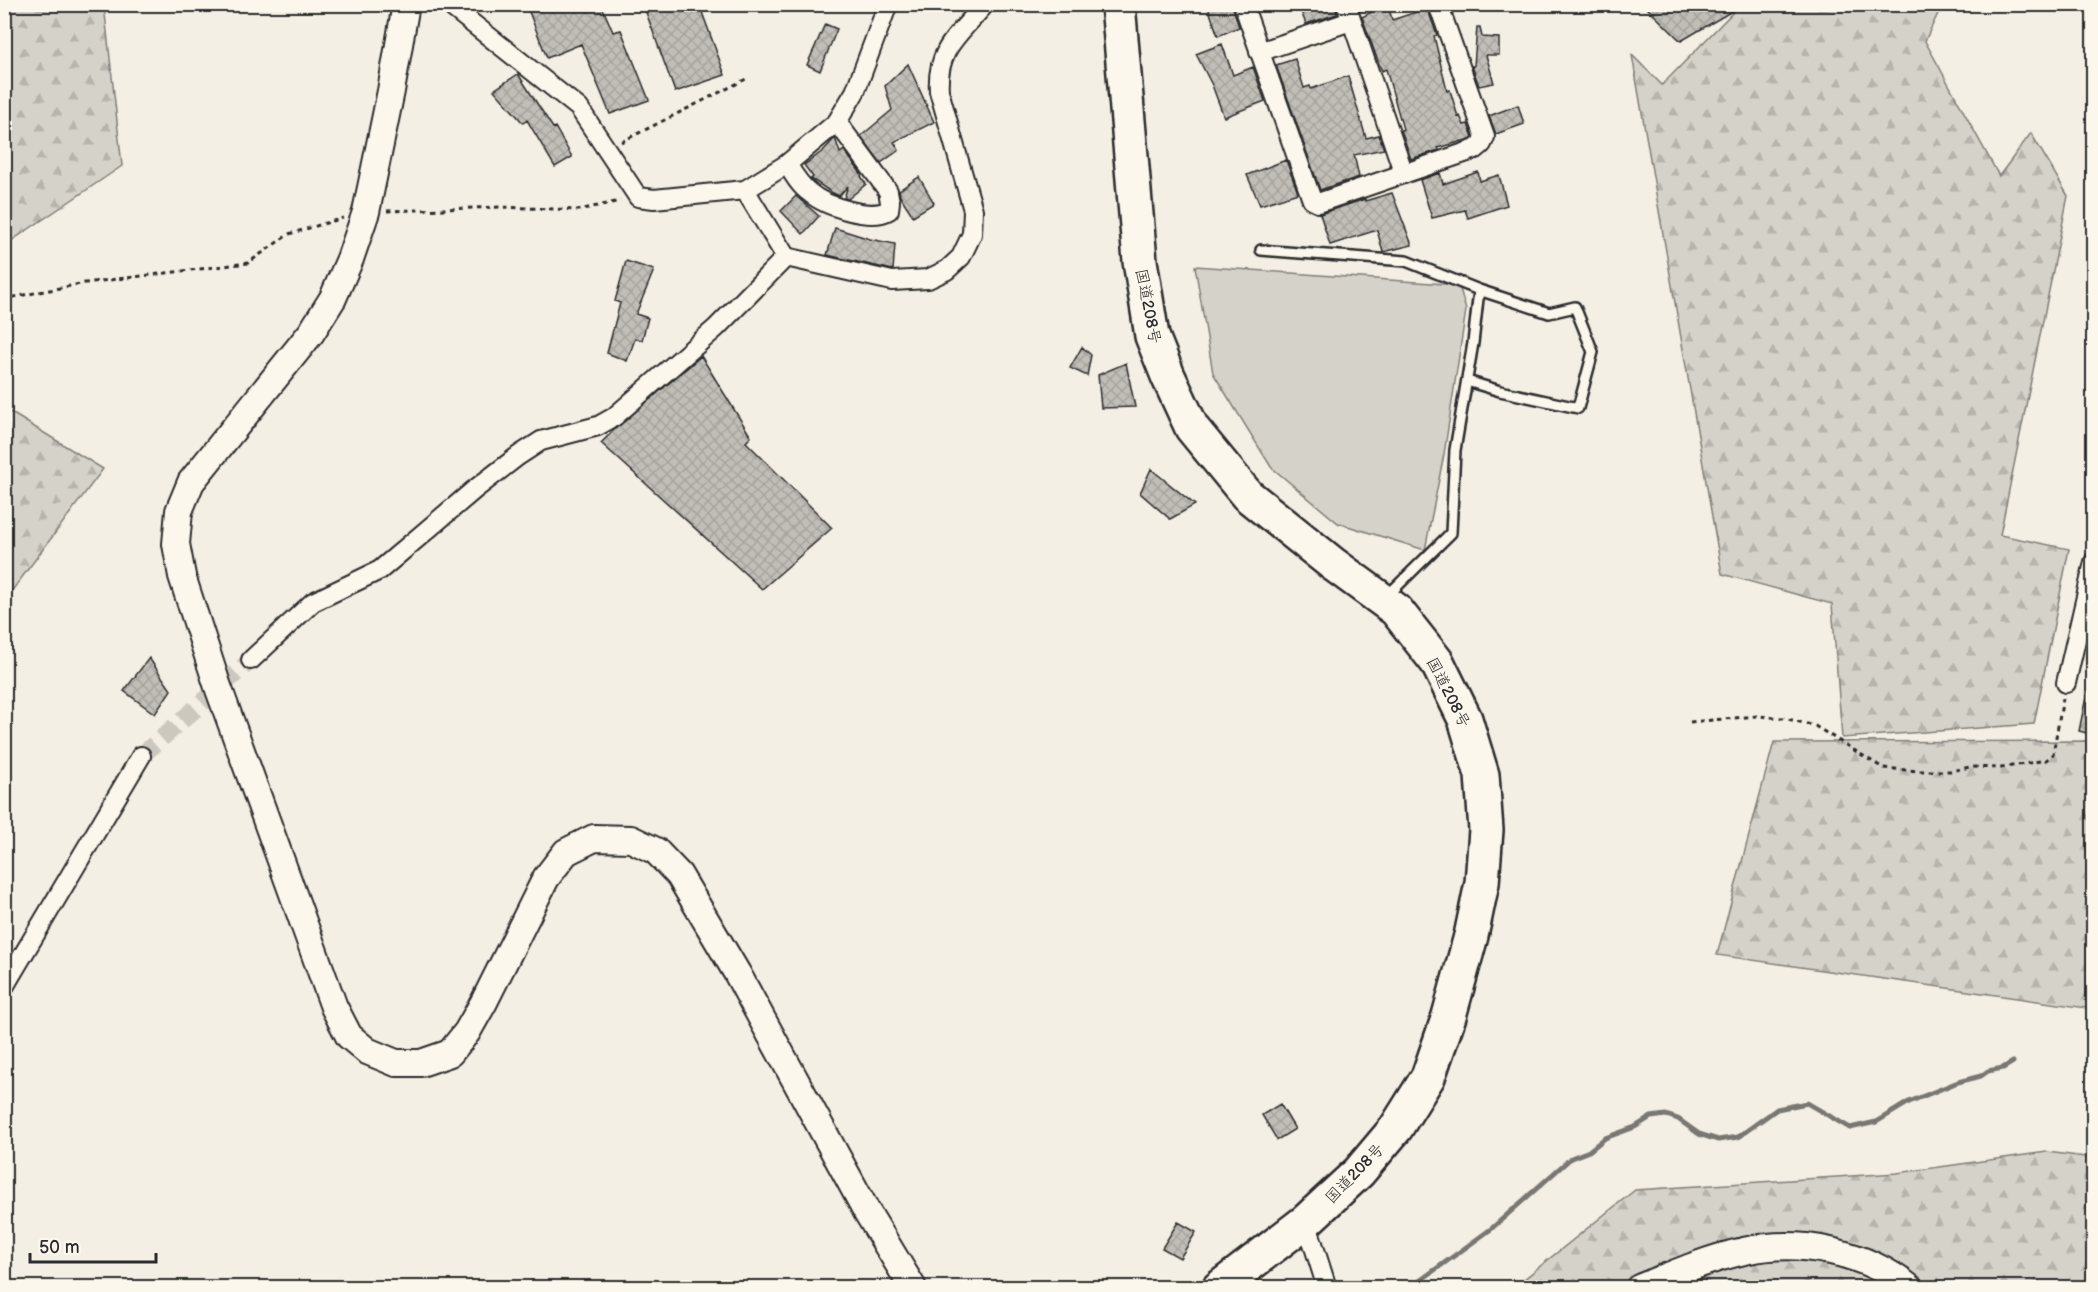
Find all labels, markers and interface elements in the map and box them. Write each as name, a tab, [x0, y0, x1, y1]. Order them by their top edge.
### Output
street label: 国道208号	[1131, 267, 1164, 345]
street label: 国道208号	[1422, 654, 1473, 731]
street label: 国道208号	[1322, 1140, 1388, 1208]
scale bar	[30, 1226, 156, 1264]
text: 50 m	[39, 1237, 80, 1258]

